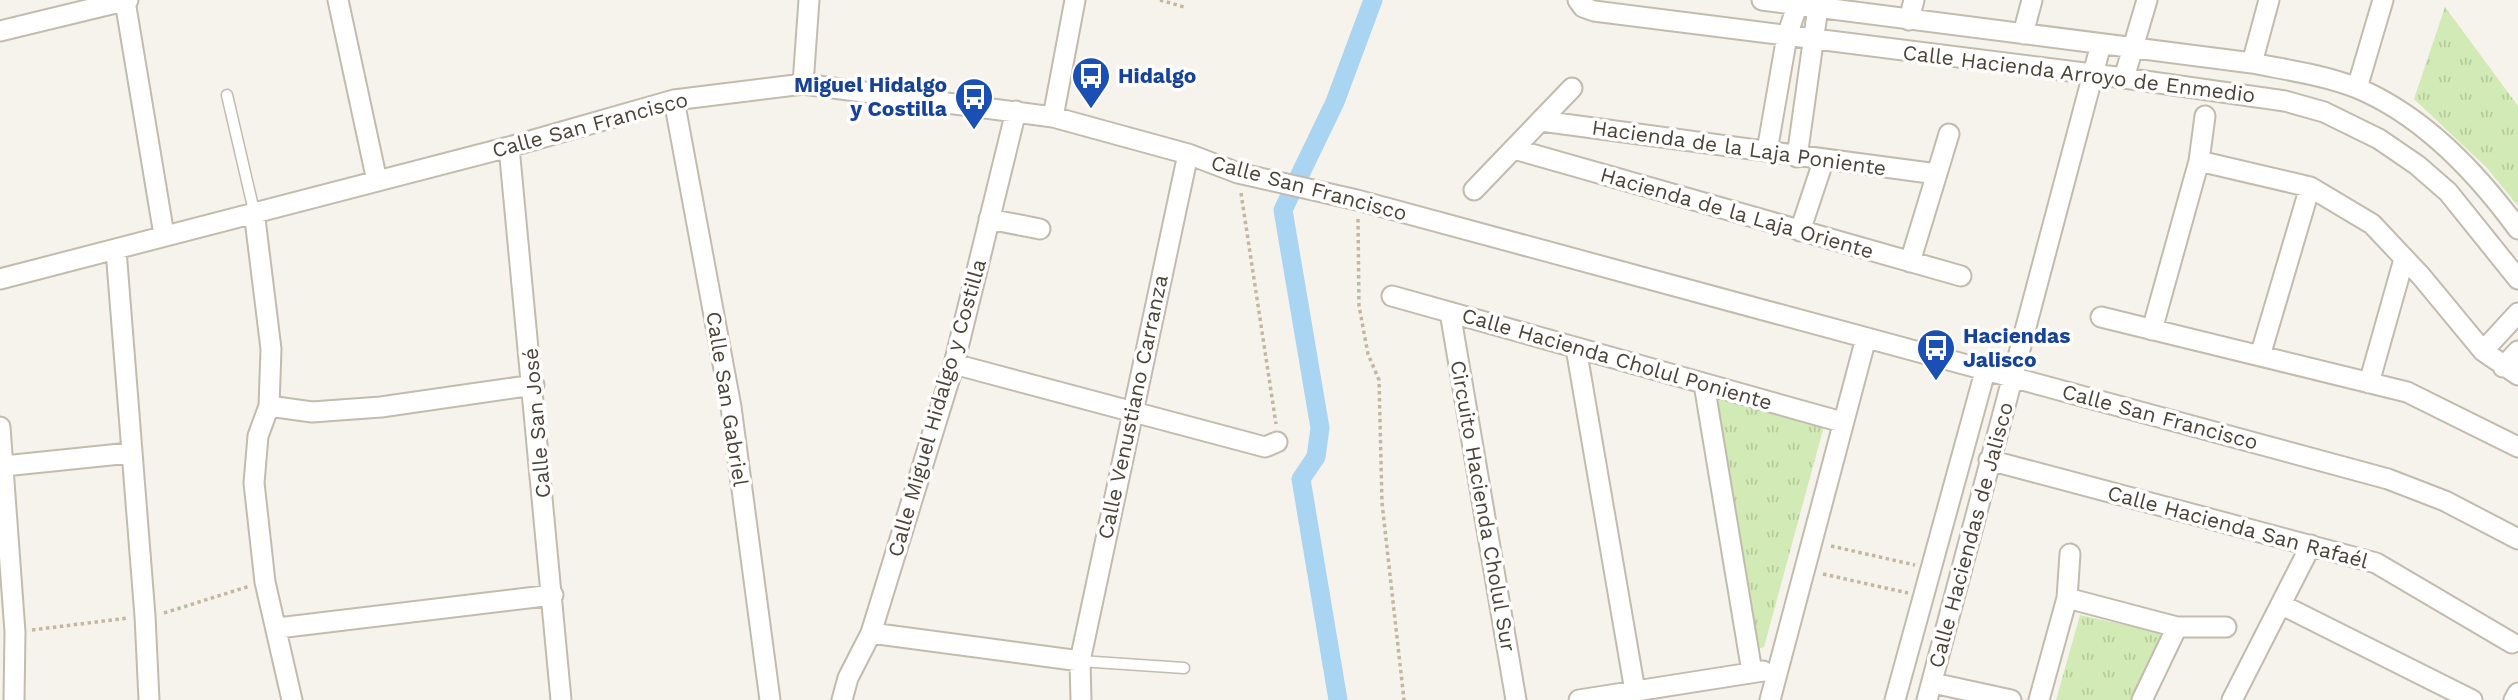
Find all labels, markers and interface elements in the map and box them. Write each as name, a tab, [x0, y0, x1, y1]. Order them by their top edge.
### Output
street label: Calle Hacienda Arroyo de Enmedio	[1901, 39, 2257, 108]
bus stop icon: Hidalgo	[1070, 55, 1112, 110]
place label: Hidalgo	[1118, 63, 1196, 88]
place label: Miguel Hidalgo y Costilla	[794, 72, 948, 121]
bus stop icon: Miguel Hidalgo y Costilla	[953, 76, 995, 131]
street label: Calle San Francisco	[489, 86, 690, 163]
street label: Hacienda de la Laja Poniente	[1590, 114, 1888, 181]
street label: Calle San Francisco	[1209, 149, 1410, 226]
street label: Hacienda de la Laja Oriente	[1598, 161, 1877, 264]
street label: Calle Miguel Hidalgo y Costilla	[882, 256, 991, 560]
street label: Calle Venustiano Carranza	[1092, 272, 1173, 541]
street label: Calle Hacienda Cholul Poniente	[1459, 302, 1775, 415]
street label: Calle San Gabriel	[701, 310, 754, 489]
place label: Haciendas Jalisco	[1963, 323, 2070, 372]
bus stop icon: Haciendas Jalisco	[1915, 327, 1957, 382]
street label: Calle San José	[517, 347, 556, 499]
street label: Circuito Hacienda Cholul Sur	[1446, 358, 1522, 654]
street label: Calle San Francisco	[2060, 378, 2261, 455]
street label: Calle Haciendas de Jalisco	[1923, 399, 2018, 670]
street label: Calle Hacienda San Rafaél	[2105, 480, 2372, 574]

